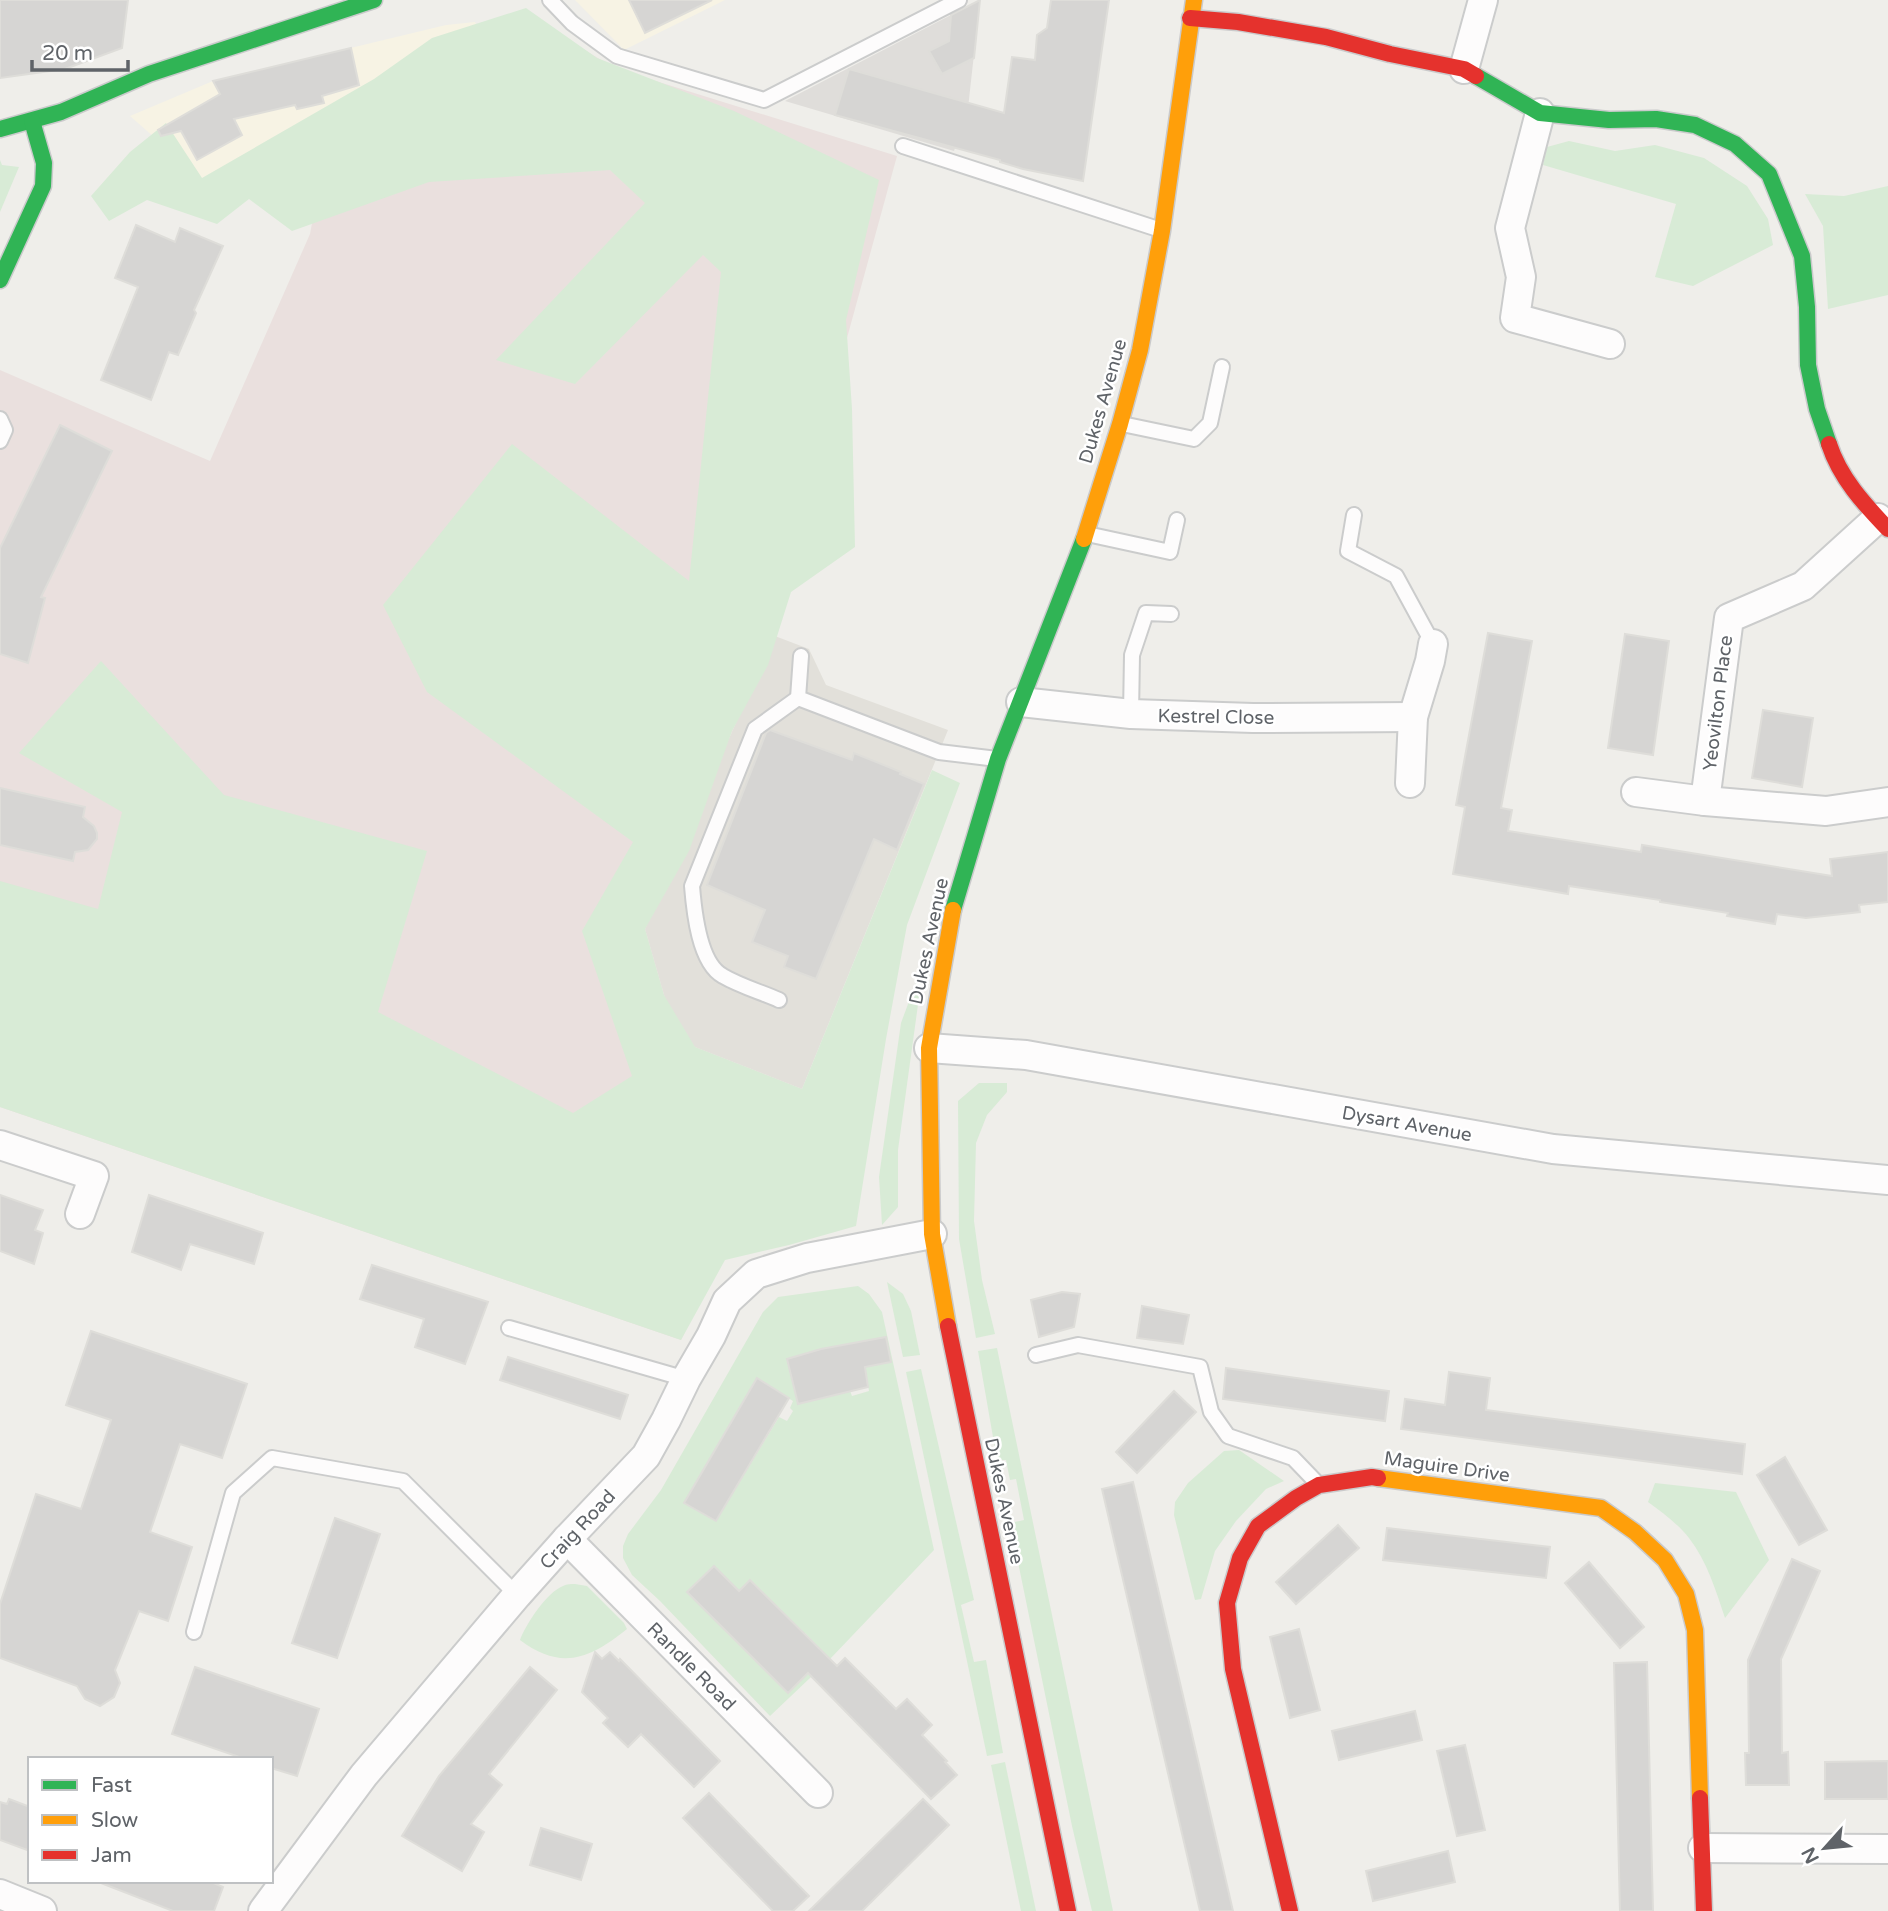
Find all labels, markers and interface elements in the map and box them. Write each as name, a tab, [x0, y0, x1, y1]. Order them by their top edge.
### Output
scale bar	[32, 28, 128, 72]
text: 20 m	[42, 41, 93, 66]
street label: Dukes Avenue	[1075, 336, 1131, 466]
street label: Yeovilton Place	[1699, 634, 1737, 772]
street label: Kestrel Close	[1158, 705, 1274, 729]
street label: Dukes Avenue	[905, 876, 953, 1006]
street label: Dysart Avenue	[1340, 1102, 1474, 1146]
street label: Dukes Avenue	[980, 1436, 1028, 1566]
street label: Maguire Drive	[1383, 1447, 1511, 1487]
street label: Craig Road	[535, 1485, 620, 1574]
street label: Randle Road	[643, 1618, 740, 1715]
legend	[28, 1757, 273, 1883]
text: Fast	[91, 1773, 132, 1798]
text: Slow	[91, 1808, 139, 1833]
north arrow	[1790, 1813, 1860, 1883]
text: Jam	[91, 1843, 132, 1868]
text: N	[1797, 1843, 1824, 1867]

